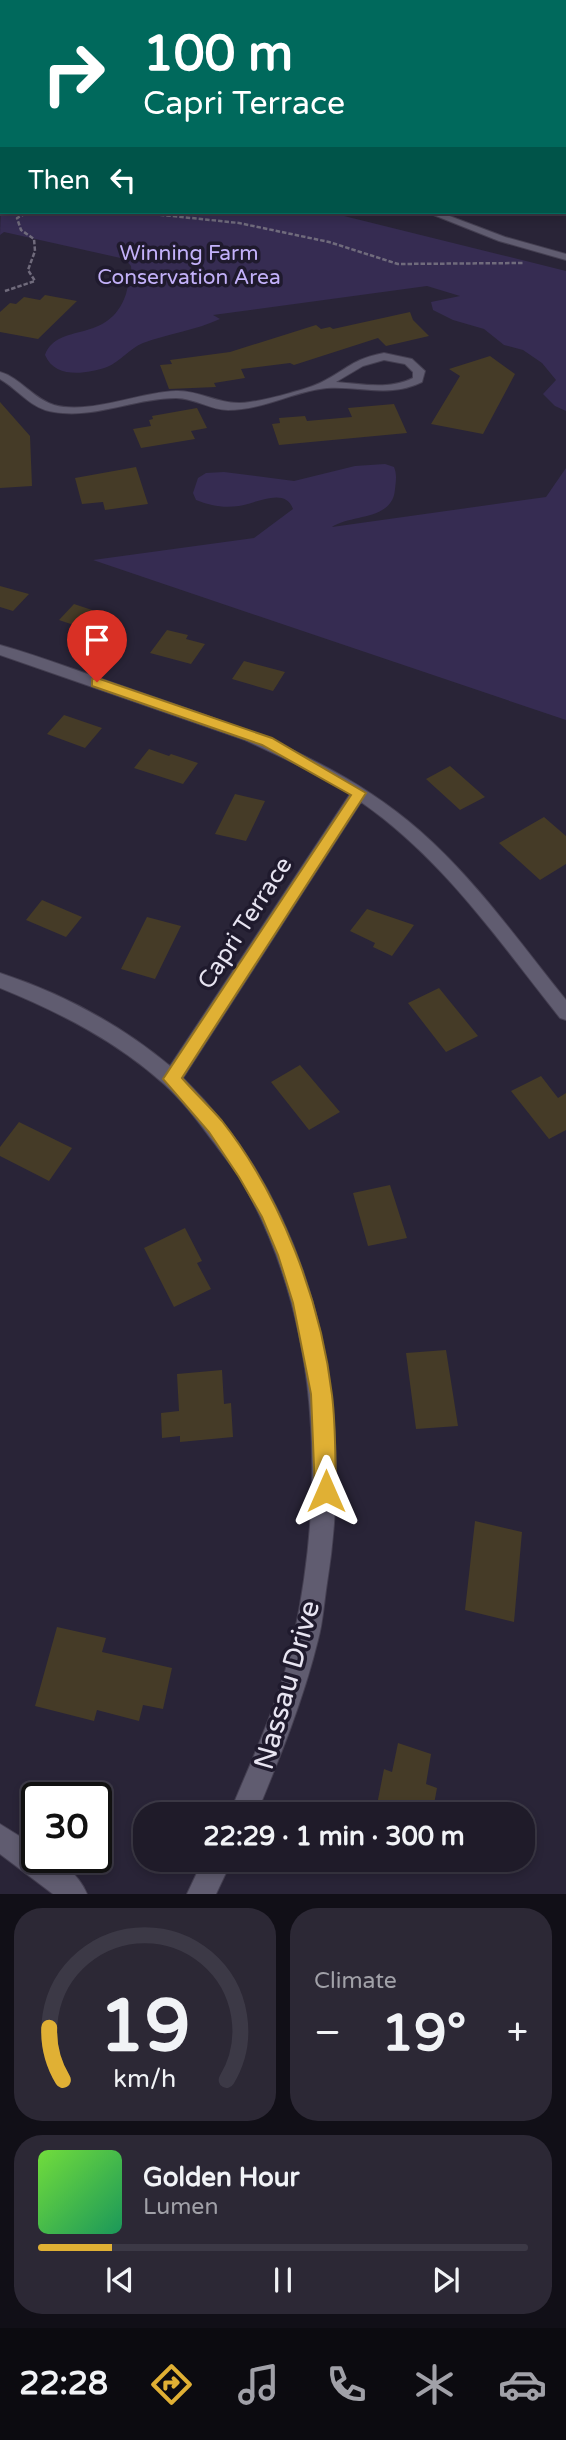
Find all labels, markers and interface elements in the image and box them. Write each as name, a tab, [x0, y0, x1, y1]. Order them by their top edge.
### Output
text: 100 m	[143, 25, 293, 84]
icon: right	[28, 28, 119, 119]
text: Capri Terrace	[143, 85, 345, 123]
icon: left	[104, 161, 142, 199]
text: Then	[28, 165, 90, 196]
park label: Winning Farm Conservation Area	[97, 241, 281, 290]
pin	[67, 610, 127, 682]
icon: arrive	[78, 621, 116, 659]
street label: Capri Terrace	[192, 852, 298, 994]
position arrow	[289, 1454, 363, 1528]
street label: Nassau Drive	[247, 1597, 327, 1773]
speed limit sign: 30	[21, 1782, 112, 1873]
text: 22:29 · 1 min · 300 m	[203, 1821, 465, 1852]
text: Climate	[314, 1967, 397, 1995]
text: 19	[99, 1984, 191, 2072]
text: 19°	[381, 2002, 466, 2065]
text: −	[314, 2010, 341, 2056]
text: +	[507, 2010, 528, 2056]
text: km/h	[114, 2064, 176, 2094]
text: Golden Hour	[143, 2162, 300, 2193]
text: Lumen	[143, 2193, 218, 2221]
icon: previous	[101, 2261, 139, 2299]
icon: pause	[264, 2261, 302, 2299]
icon: next	[427, 2261, 465, 2299]
icon: directions	[147, 2360, 196, 2409]
icon: music	[234, 2360, 283, 2409]
icon: phone	[322, 2360, 371, 2409]
icon: climate	[410, 2360, 459, 2409]
icon: car	[498, 2360, 547, 2409]
text: 22:28	[19, 2365, 108, 2403]

